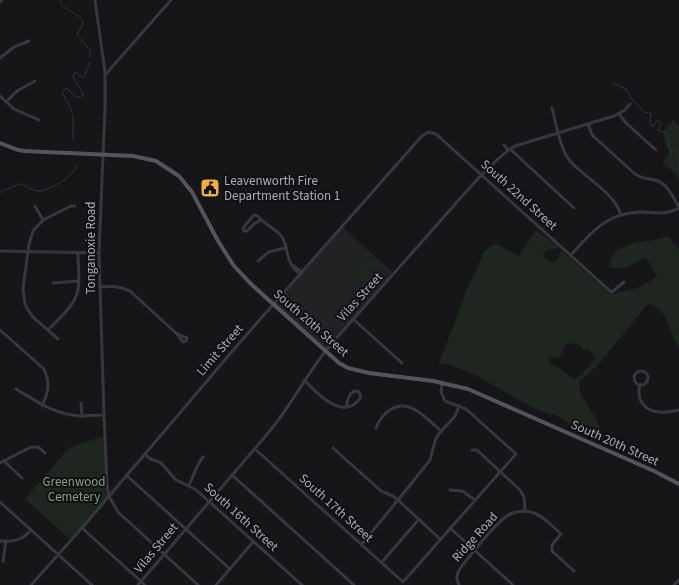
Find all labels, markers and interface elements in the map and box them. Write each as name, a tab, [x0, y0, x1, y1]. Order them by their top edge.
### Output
street label: South 22nd Street	[477, 156, 562, 235]
place label: Leavenworth Fire Department Station 1	[224, 172, 340, 205]
public building icon: Leavenworth Fire Department Station 1	[199, 177, 221, 199]
street label: Tonganoxie Road	[82, 201, 100, 295]
street label: Vilas Street	[333, 268, 387, 325]
street label: South 20th Street	[269, 285, 353, 361]
street label: Limit Street	[193, 320, 248, 380]
street label: South 20th Street	[568, 416, 662, 471]
street label: South 17th Street	[295, 470, 378, 547]
park label: Greenwood Cemetery	[42, 473, 106, 506]
street label: South 16th Street	[200, 479, 283, 556]
street label: Ridge Road	[448, 508, 502, 566]
street label: Vilas Street	[130, 519, 183, 577]

